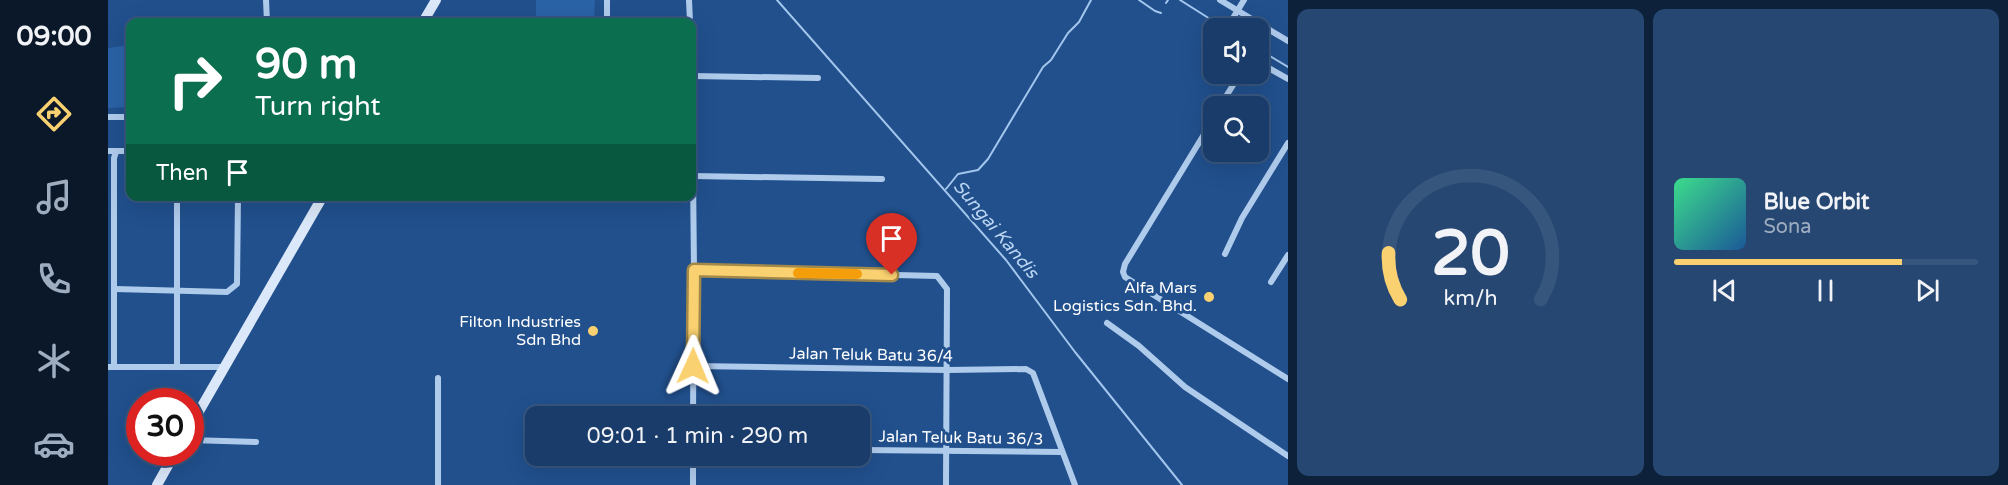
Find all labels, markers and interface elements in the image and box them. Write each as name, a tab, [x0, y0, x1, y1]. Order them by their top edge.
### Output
map controls	[1203, 18, 1269, 162]
button: sound	[1203, 18, 1269, 84]
text: 09:00	[17, 20, 91, 53]
text: 90 m	[255, 39, 357, 90]
icon: right	[156, 42, 234, 120]
text: Turn right	[255, 90, 381, 123]
icon: directions	[33, 93, 75, 135]
button: search	[1203, 96, 1269, 162]
icon: arrive	[221, 156, 254, 189]
text: Then	[156, 160, 209, 186]
icon: music	[33, 176, 75, 218]
water label: Sungai Kandis	[949, 176, 1044, 283]
text: Blue Orbit	[1764, 189, 1870, 215]
pin	[866, 213, 917, 275]
text: Sona	[1764, 215, 1811, 239]
text: 20	[1431, 217, 1509, 292]
icon: arrive	[875, 222, 908, 255]
icon: phone	[33, 258, 75, 300]
icon: previous	[1708, 274, 1741, 307]
icon: pause	[1809, 274, 1842, 307]
icon: next	[1911, 274, 1944, 307]
place label: Alfa Mars Logistics Sdn. Bhd.	[1053, 278, 1197, 316]
text: km/h	[1443, 285, 1497, 311]
marker: Alfa Mars Logistics Sdn. Bhd.	[1202, 290, 1216, 304]
place label: Filton Industries Sdn Bhd	[459, 312, 581, 350]
marker: Filton Industries Sdn Bhd	[586, 324, 600, 338]
position arrow	[661, 334, 725, 398]
icon: climate	[33, 340, 75, 382]
street label: Jalan Teluk Batu 36/4	[789, 344, 953, 366]
speed limit sign: 30	[126, 388, 204, 466]
icon: car	[33, 423, 75, 465]
text: 09:01 · 1 min · 290 m	[587, 423, 808, 449]
street label: Jalan Teluk Batu 36/3	[878, 427, 1044, 449]

